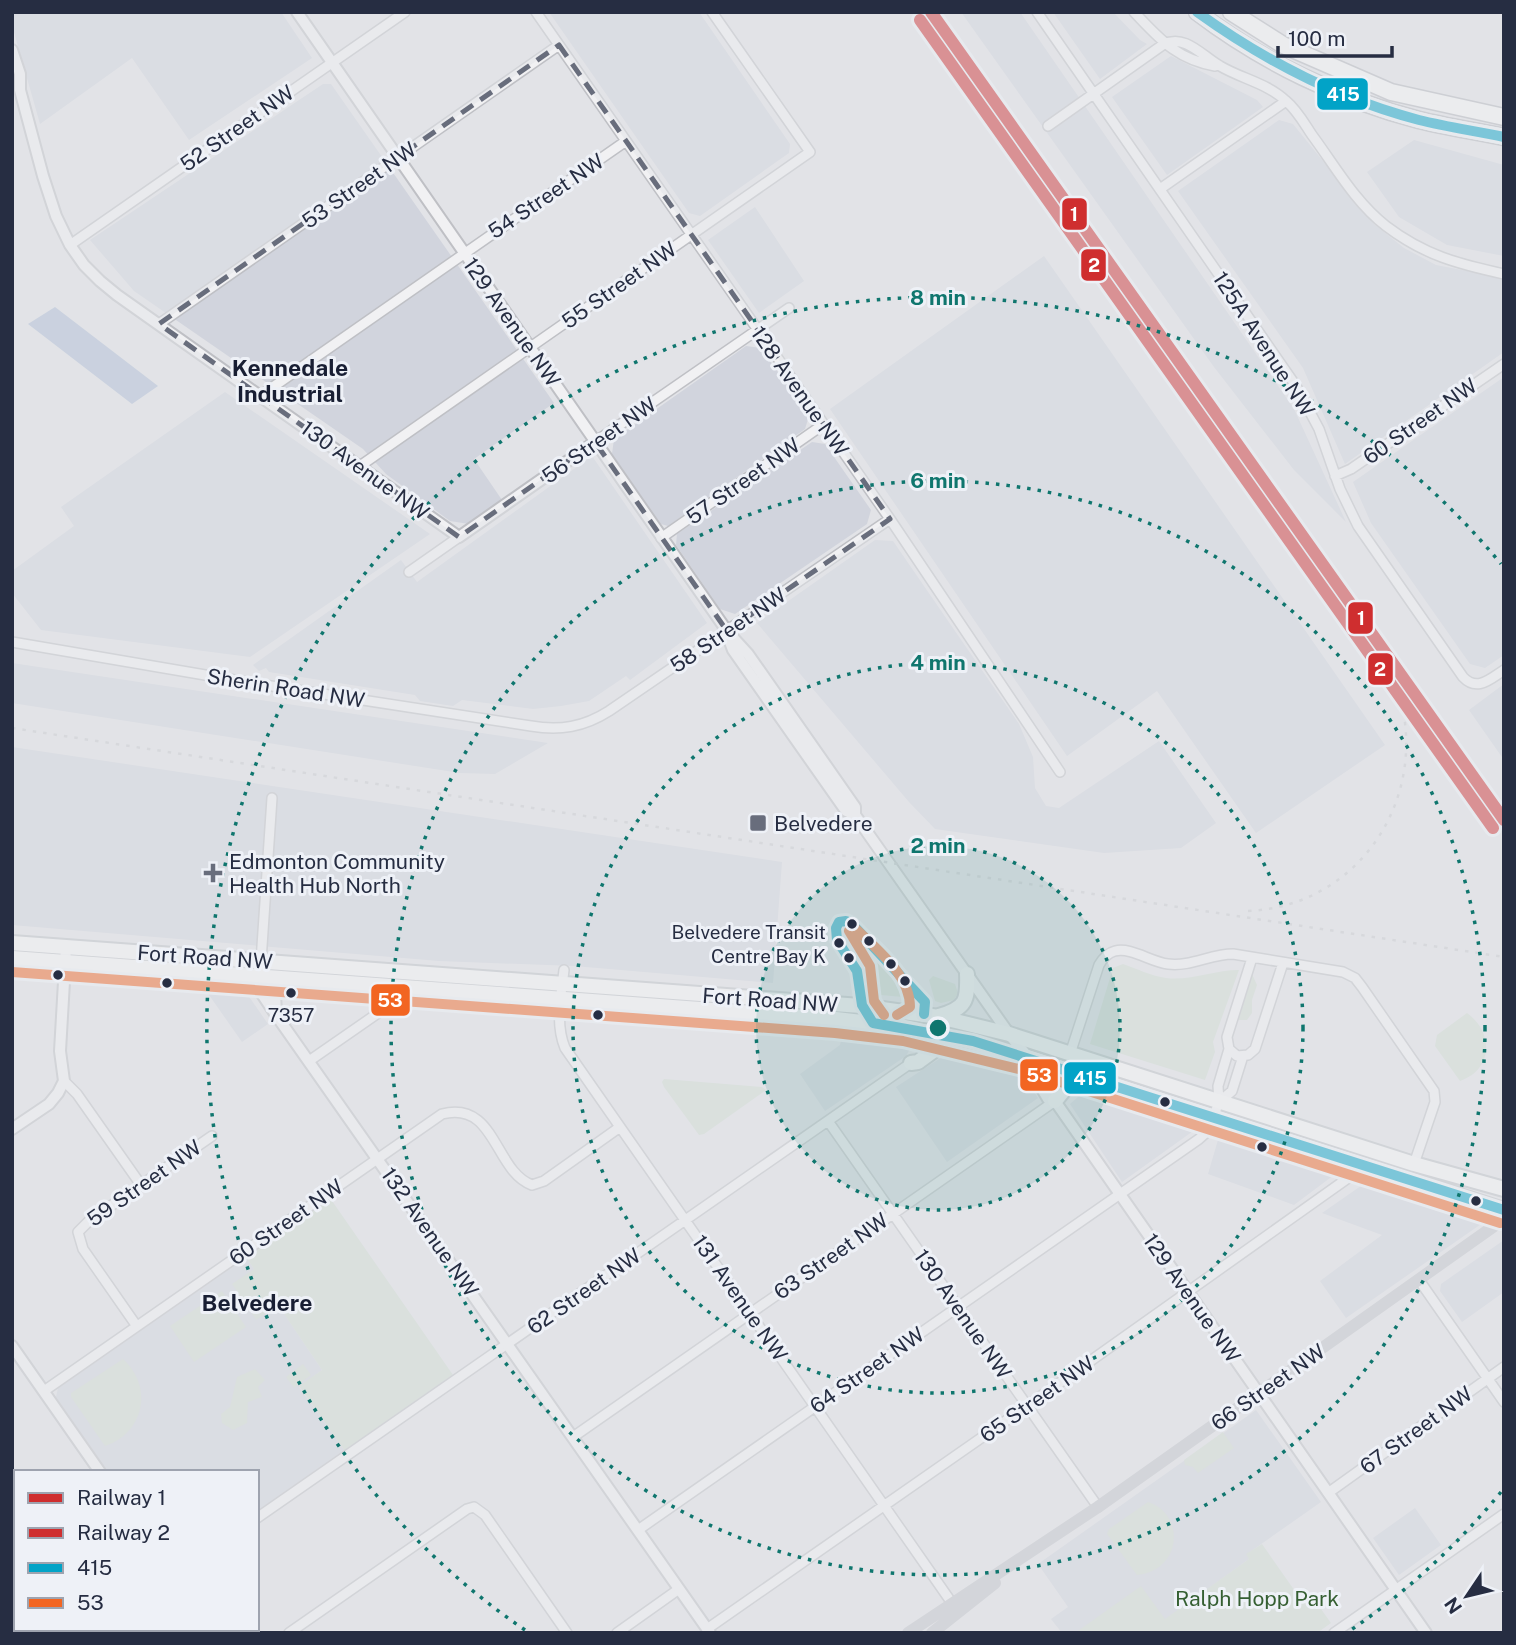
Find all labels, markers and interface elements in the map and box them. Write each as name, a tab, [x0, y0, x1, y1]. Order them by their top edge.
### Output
scale bar	[1278, 14, 1392, 58]
text: 100 m	[1288, 26, 1345, 51]
line badge: 415	[1316, 77, 1369, 111]
street label: 52 Street NW	[175, 80, 299, 176]
text: 415	[1326, 83, 1360, 105]
street label: 53 Street NW	[297, 136, 421, 234]
street label: 54 Street NW	[483, 148, 609, 244]
line badge: 1	[1061, 197, 1088, 231]
text: 1	[1070, 203, 1078, 225]
street label: 55 Street NW	[557, 236, 681, 334]
line badge: 2	[1080, 248, 1107, 282]
street label: 129 Avenue NW	[458, 252, 566, 392]
text: 2	[1088, 254, 1100, 276]
street label: 125A Avenue NW	[1208, 267, 1320, 421]
text: 8 min	[910, 285, 966, 310]
street label: 128 Avenue NW	[746, 321, 854, 461]
district label: Kennedale Industrial	[232, 354, 348, 407]
street label: 60 Street NW	[1358, 373, 1482, 469]
street label: 56 Street NW	[537, 391, 661, 489]
street label: 130 Avenue NW	[296, 415, 434, 525]
street label: 57 Street NW	[681, 432, 805, 530]
text: 6 min	[910, 468, 966, 493]
street label: 58 Street NW	[665, 582, 791, 678]
line badge: 1	[1347, 601, 1374, 635]
text: 1	[1357, 607, 1365, 629]
text: 4 min	[910, 650, 966, 675]
line badge: 2	[1367, 652, 1394, 686]
text: 2	[1374, 658, 1386, 680]
street label: Sherin Road NW	[205, 663, 367, 713]
place label: Belvedere	[774, 811, 873, 836]
marker: Belvedere	[748, 813, 768, 833]
text: 2 min	[910, 833, 966, 858]
place label: Edmonton Community Health Hub North	[229, 849, 445, 898]
marker: Edmonton Community Health Hub North	[203, 863, 223, 883]
unlabelled marker	[845, 917, 859, 931]
place label: Belvedere Transit Centre Bay K	[671, 921, 826, 967]
unlabelled marker	[862, 934, 876, 948]
marker: Belvedere Transit Centre Bay K	[832, 936, 846, 950]
street label: Fort Road NW	[136, 940, 274, 974]
unlabelled marker	[842, 951, 856, 965]
unlabelled marker	[884, 957, 898, 971]
unlabelled marker	[51, 968, 65, 982]
unlabelled marker	[898, 974, 912, 988]
unlabelled marker	[160, 976, 174, 990]
line badge: 53	[370, 983, 411, 1017]
street label: Fort Road NW	[701, 983, 839, 1017]
marker: 7357	[284, 986, 298, 1000]
text: 53	[377, 989, 403, 1011]
place label: 7357	[268, 1004, 314, 1026]
unlabelled marker	[591, 1008, 605, 1022]
centre of rings	[926, 1016, 950, 1040]
line badge: 53	[1019, 1058, 1059, 1092]
line badge: 415	[1063, 1061, 1117, 1095]
text: 53	[1026, 1064, 1052, 1086]
text: 415	[1073, 1067, 1107, 1089]
unlabelled marker	[1158, 1095, 1172, 1109]
street label: 59 Street NW	[82, 1134, 206, 1232]
unlabelled marker	[1255, 1140, 1269, 1154]
street label: 132 Avenue NW	[376, 1162, 484, 1302]
street label: 60 Street NW	[224, 1174, 348, 1270]
unlabelled marker	[1469, 1194, 1483, 1208]
street label: 63 Street NW	[769, 1207, 893, 1305]
street label: 129 Avenue NW	[1138, 1228, 1246, 1368]
street label: 131 Avenue NW	[687, 1230, 793, 1366]
street label: 62 Street NW	[522, 1243, 646, 1339]
street label: 130 Avenue NW	[909, 1244, 1017, 1384]
district label: Belvedere	[202, 1289, 313, 1316]
street label: 64 Street NW	[805, 1321, 929, 1419]
street label: 66 Street NW	[1206, 1338, 1330, 1436]
street label: 65 Street NW	[975, 1350, 1099, 1448]
street label: 67 Street NW	[1355, 1381, 1477, 1479]
legend	[14, 1470, 259, 1631]
text: Railway 1	[77, 1485, 166, 1510]
text: Railway 2	[77, 1520, 170, 1545]
text: 415	[77, 1555, 112, 1580]
north arrow	[1432, 1561, 1502, 1631]
park label: Ralph Hopp Park	[1175, 1586, 1339, 1611]
text: 53	[77, 1590, 104, 1615]
text: N	[1440, 1593, 1466, 1618]

